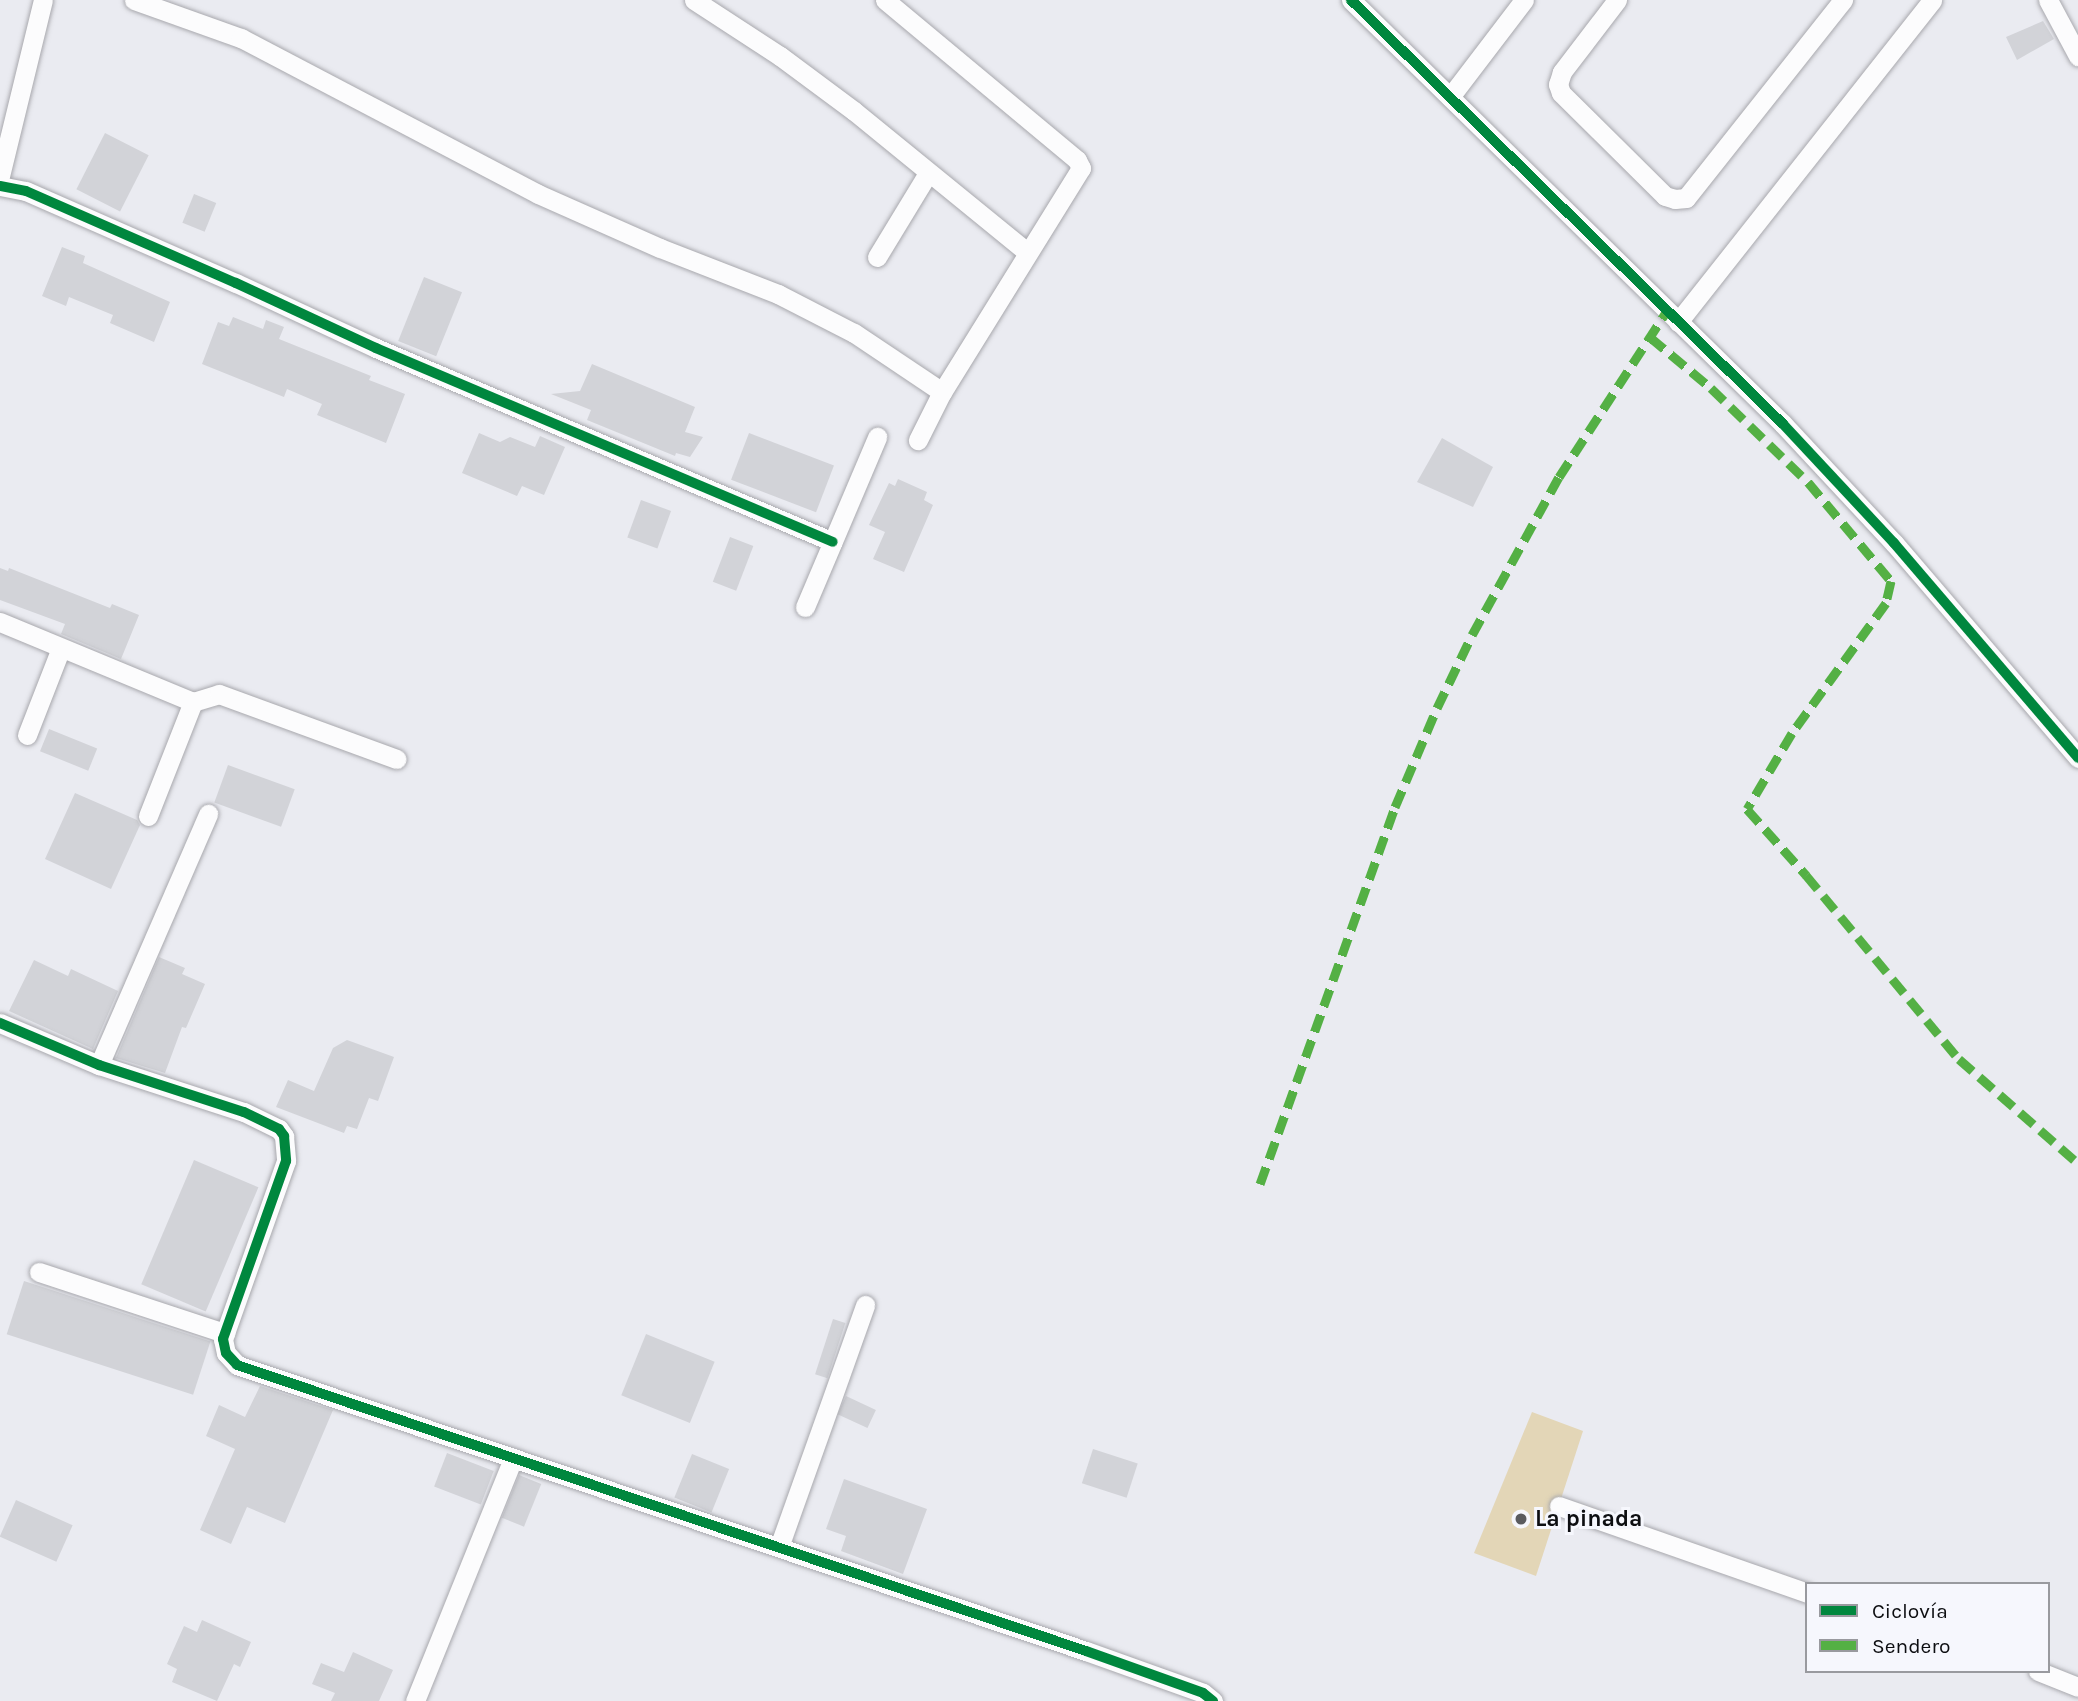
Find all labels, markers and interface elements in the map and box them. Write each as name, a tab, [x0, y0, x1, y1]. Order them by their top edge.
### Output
place label: La pinada	[1535, 1505, 1643, 1533]
marker: La pinada	[1513, 1511, 1529, 1527]
legend	[1805, 1582, 2050, 1673]
text: Ciclovía	[1872, 1599, 1948, 1623]
text: Sendero	[1872, 1634, 1950, 1658]

